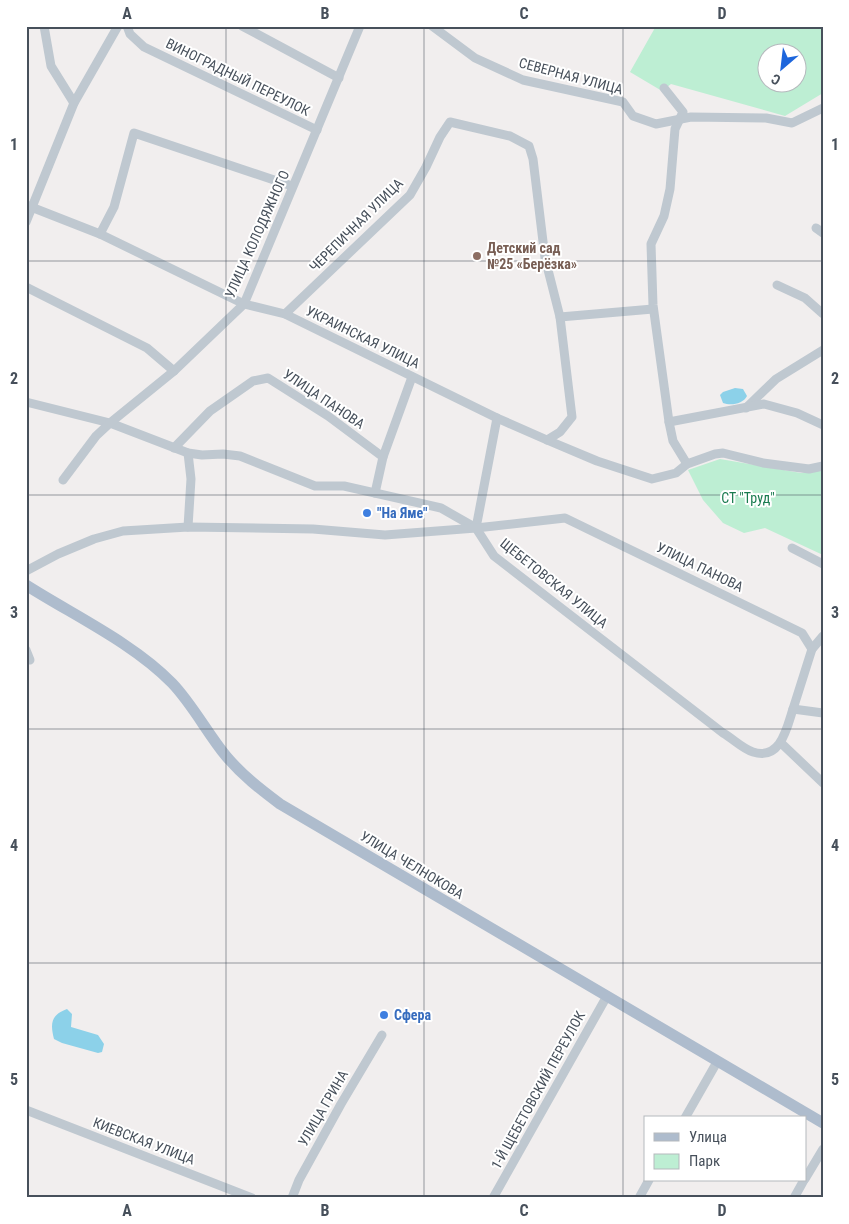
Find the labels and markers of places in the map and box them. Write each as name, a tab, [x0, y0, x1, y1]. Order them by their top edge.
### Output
place label: Детский сад №25 «Берёзка»	[487, 240, 577, 272]
marker: Детский сад №25 «Берёзка»	[471, 250, 483, 262]
place label: "На Яме"	[377, 505, 428, 521]
marker: "На Яме"	[361, 507, 373, 519]
place label: Сфера	[394, 1007, 431, 1023]
marker: Сфера	[378, 1009, 390, 1021]

